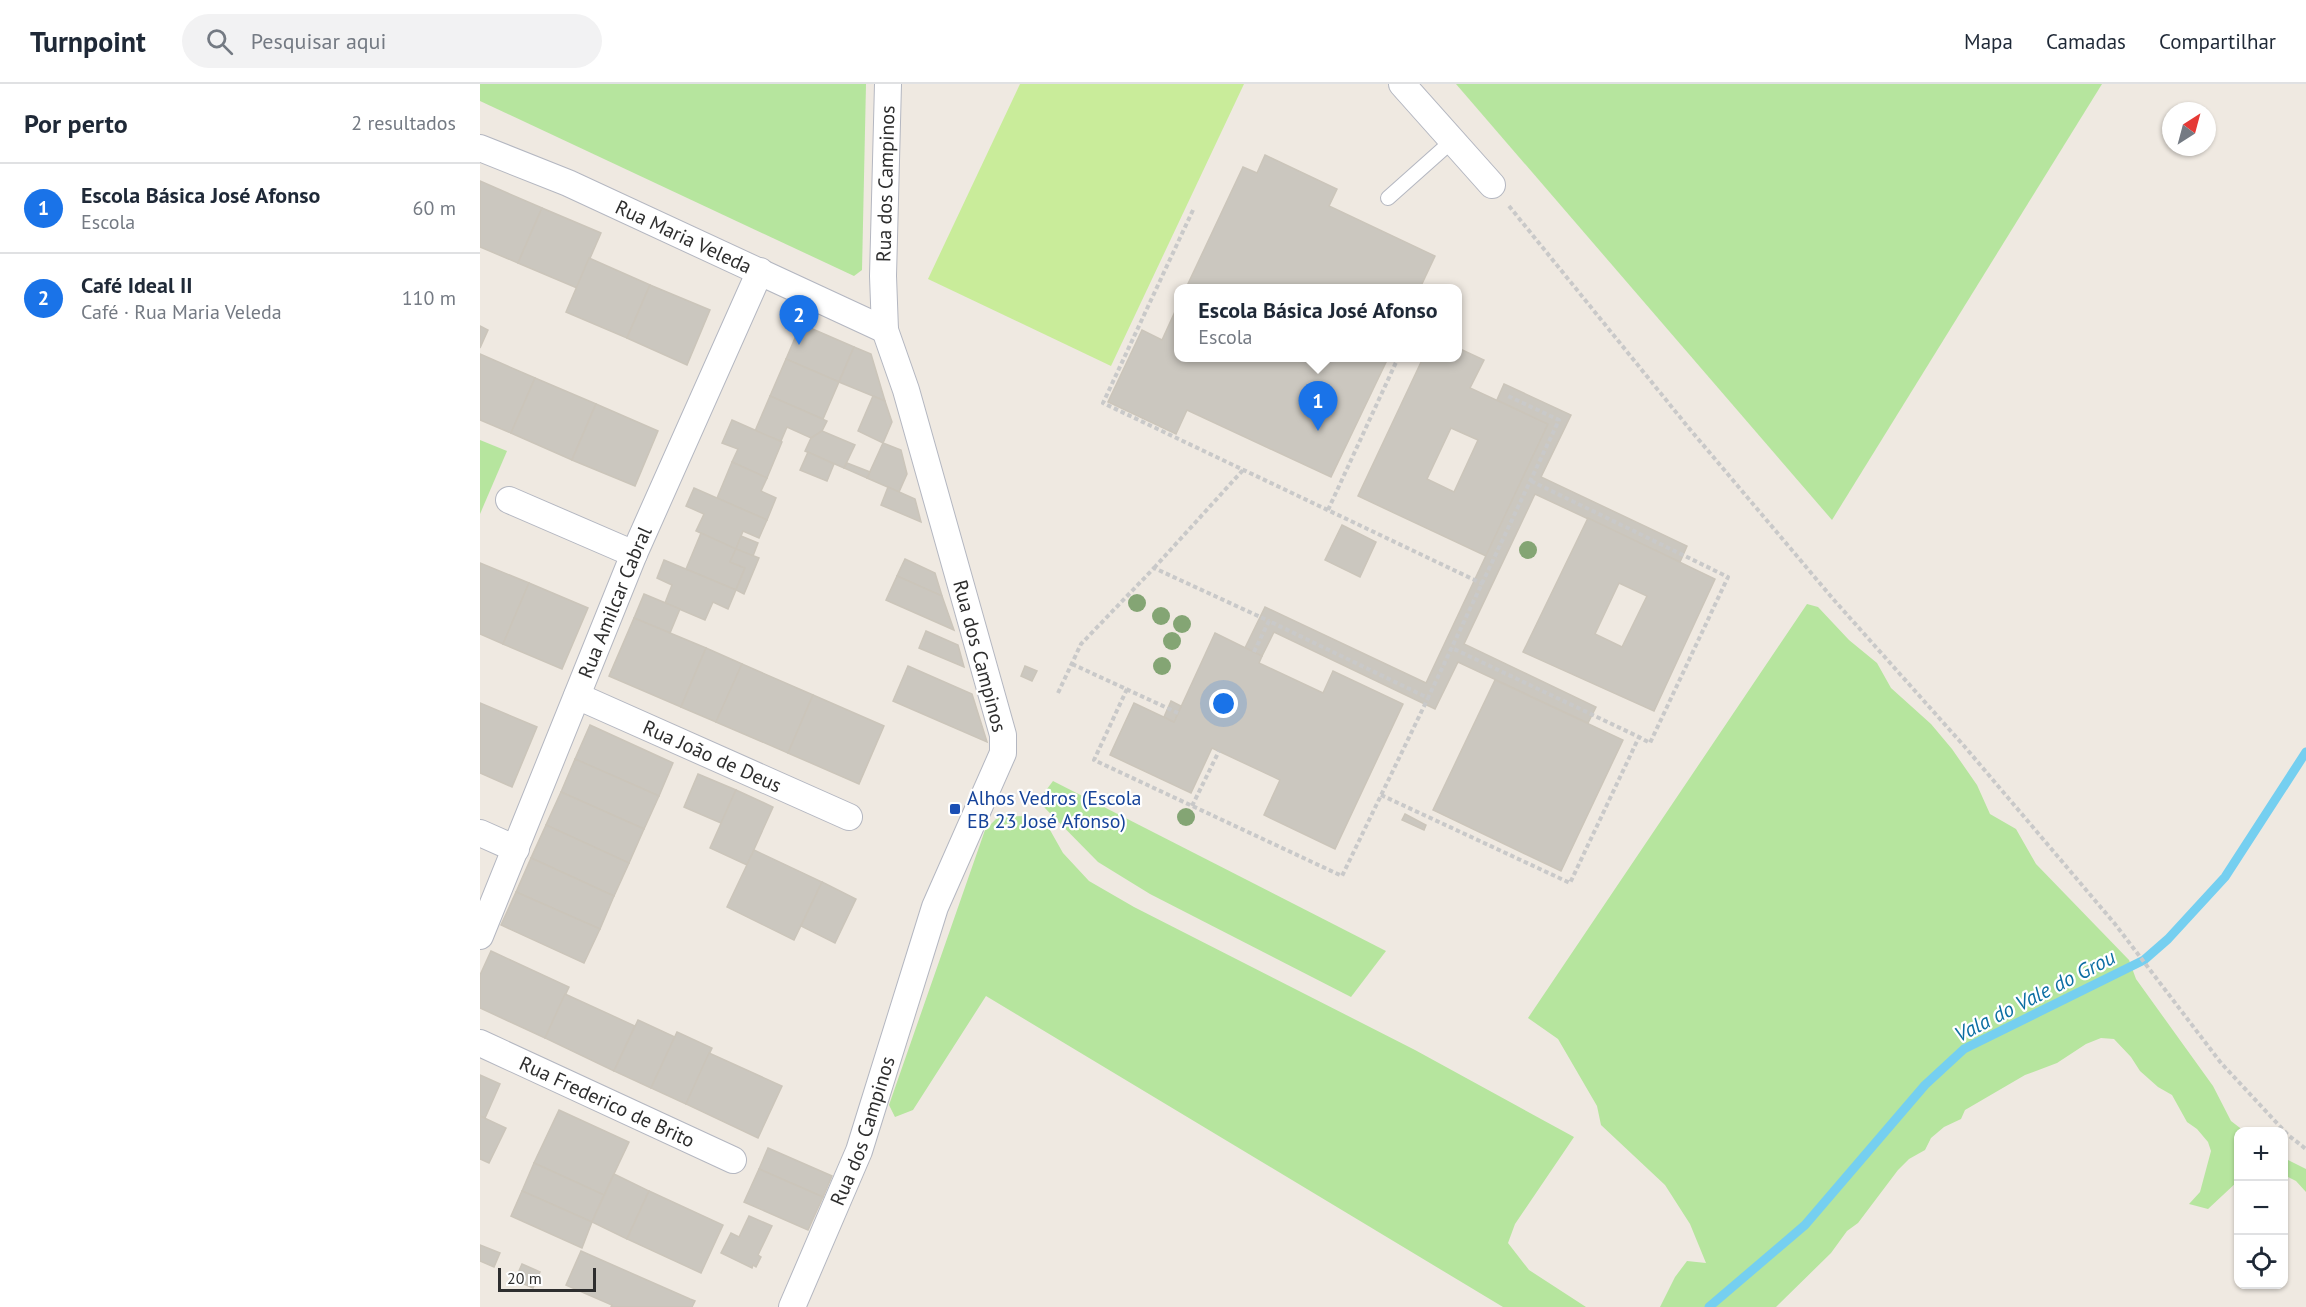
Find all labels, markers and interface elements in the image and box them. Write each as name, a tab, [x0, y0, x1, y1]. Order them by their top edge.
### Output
search box	[182, 14, 602, 68]
text: Turnpoint	[30, 23, 146, 60]
icon: search	[203, 25, 236, 58]
text: Pesquisar aqui	[251, 27, 386, 55]
text: Mapa	[1964, 28, 2013, 55]
text: Camadas	[2046, 28, 2126, 55]
text: Compartilhar	[2159, 28, 2276, 55]
north arrow	[2162, 102, 2216, 156]
street label: Rua dos Campinos	[870, 105, 900, 262]
text: Por perto	[24, 107, 128, 140]
text: 2 resultados	[351, 110, 456, 136]
text: Escola Básica José Afonso	[81, 181, 320, 209]
street label: Rua Maria Veleda	[611, 194, 756, 279]
text: 1	[38, 195, 49, 221]
text: 60 m	[413, 195, 456, 221]
text: Escola	[81, 209, 135, 235]
text: Café Ideal II	[81, 271, 192, 299]
popup	[1174, 284, 1462, 362]
text: 2	[38, 285, 49, 311]
text: 110 m	[402, 285, 456, 311]
pin: 2	[780, 296, 818, 345]
text: Escola Básica José Afonso	[1198, 296, 1438, 324]
text: Café · Rua Maria Veleda	[81, 299, 282, 325]
text: Escola	[1198, 324, 1253, 350]
pin: 1	[1298, 382, 1338, 431]
street label: Rua Amilcar Cabral	[572, 522, 658, 682]
street label: Rua dos Campinos	[947, 577, 1013, 735]
your location	[1209, 689, 1238, 718]
street label: Rua João de Deus	[639, 714, 786, 798]
place label: Alhos Vedros (Escola EB 23 José Afonso)	[967, 785, 1142, 834]
marker: Alhos Vedros (Escola EB 23 José Afonso)	[948, 802, 962, 816]
water label: Vala do Vale do Grou	[1950, 943, 2120, 1048]
street label: Rua Frederico de Brito	[515, 1050, 699, 1154]
street label: Rua dos Campinos	[824, 1053, 901, 1209]
map controls	[2234, 1127, 2288, 1289]
button: +	[2234, 1127, 2288, 1181]
button: −	[2234, 1181, 2288, 1235]
button: locate	[2234, 1235, 2288, 1289]
scale bar	[498, 1265, 596, 1292]
text: 20 m	[507, 1268, 542, 1288]

